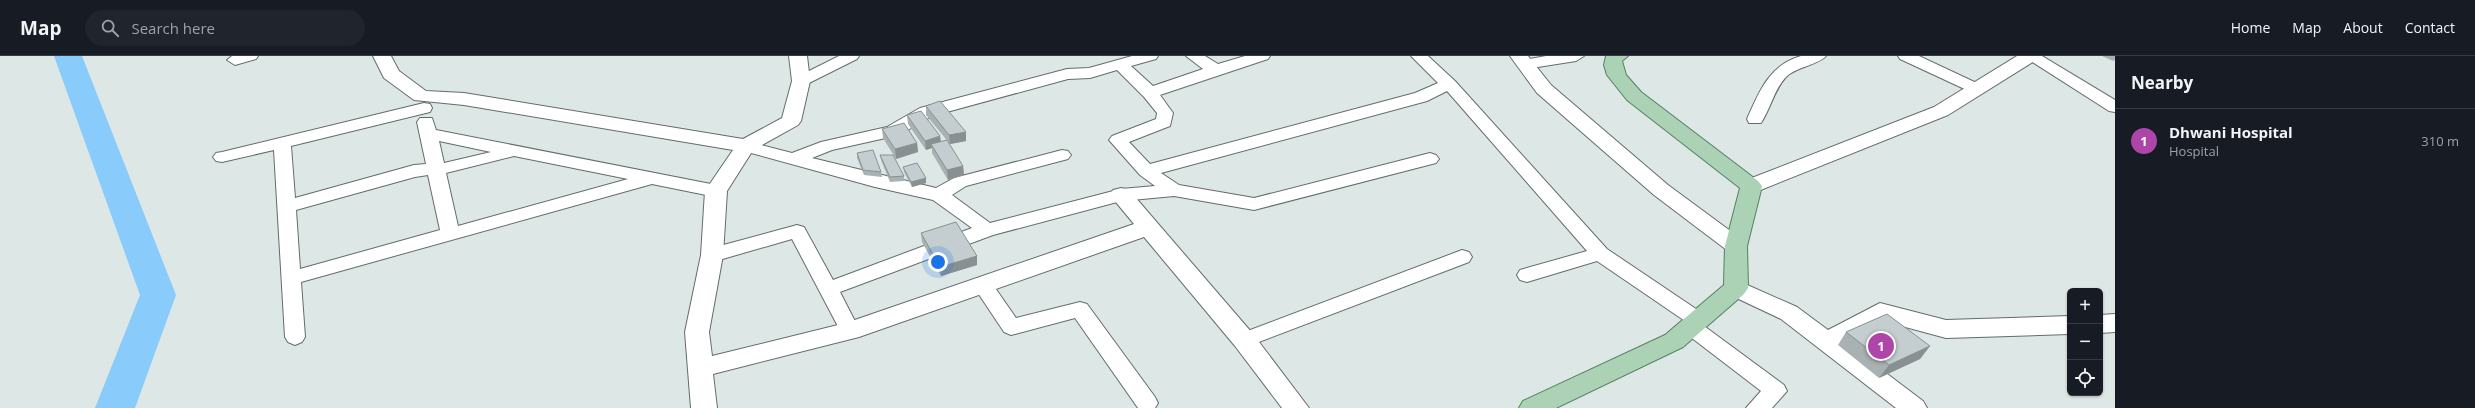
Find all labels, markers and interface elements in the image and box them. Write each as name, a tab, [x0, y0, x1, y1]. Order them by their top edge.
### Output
search box	[85, 10, 365, 46]
text: Map	[20, 15, 61, 41]
icon: search	[99, 17, 121, 39]
text: Search here	[131, 18, 215, 38]
text: Home	[2231, 18, 2270, 37]
text: Map	[2292, 18, 2321, 37]
text: About	[2343, 18, 2383, 37]
text: Contact	[2405, 18, 2455, 37]
text: Nearby	[2131, 71, 2193, 94]
text: Dhwani Hospital	[2169, 122, 2293, 142]
text: 1	[2140, 132, 2148, 150]
text: 310 m	[2421, 132, 2459, 150]
text: Hospital	[2169, 142, 2219, 160]
your location	[928, 252, 948, 272]
map controls	[2067, 288, 2103, 396]
button: +	[2067, 288, 2103, 324]
button: −	[2067, 324, 2103, 360]
pin: 1	[1868, 331, 1894, 361]
button: locate	[2067, 360, 2103, 396]

